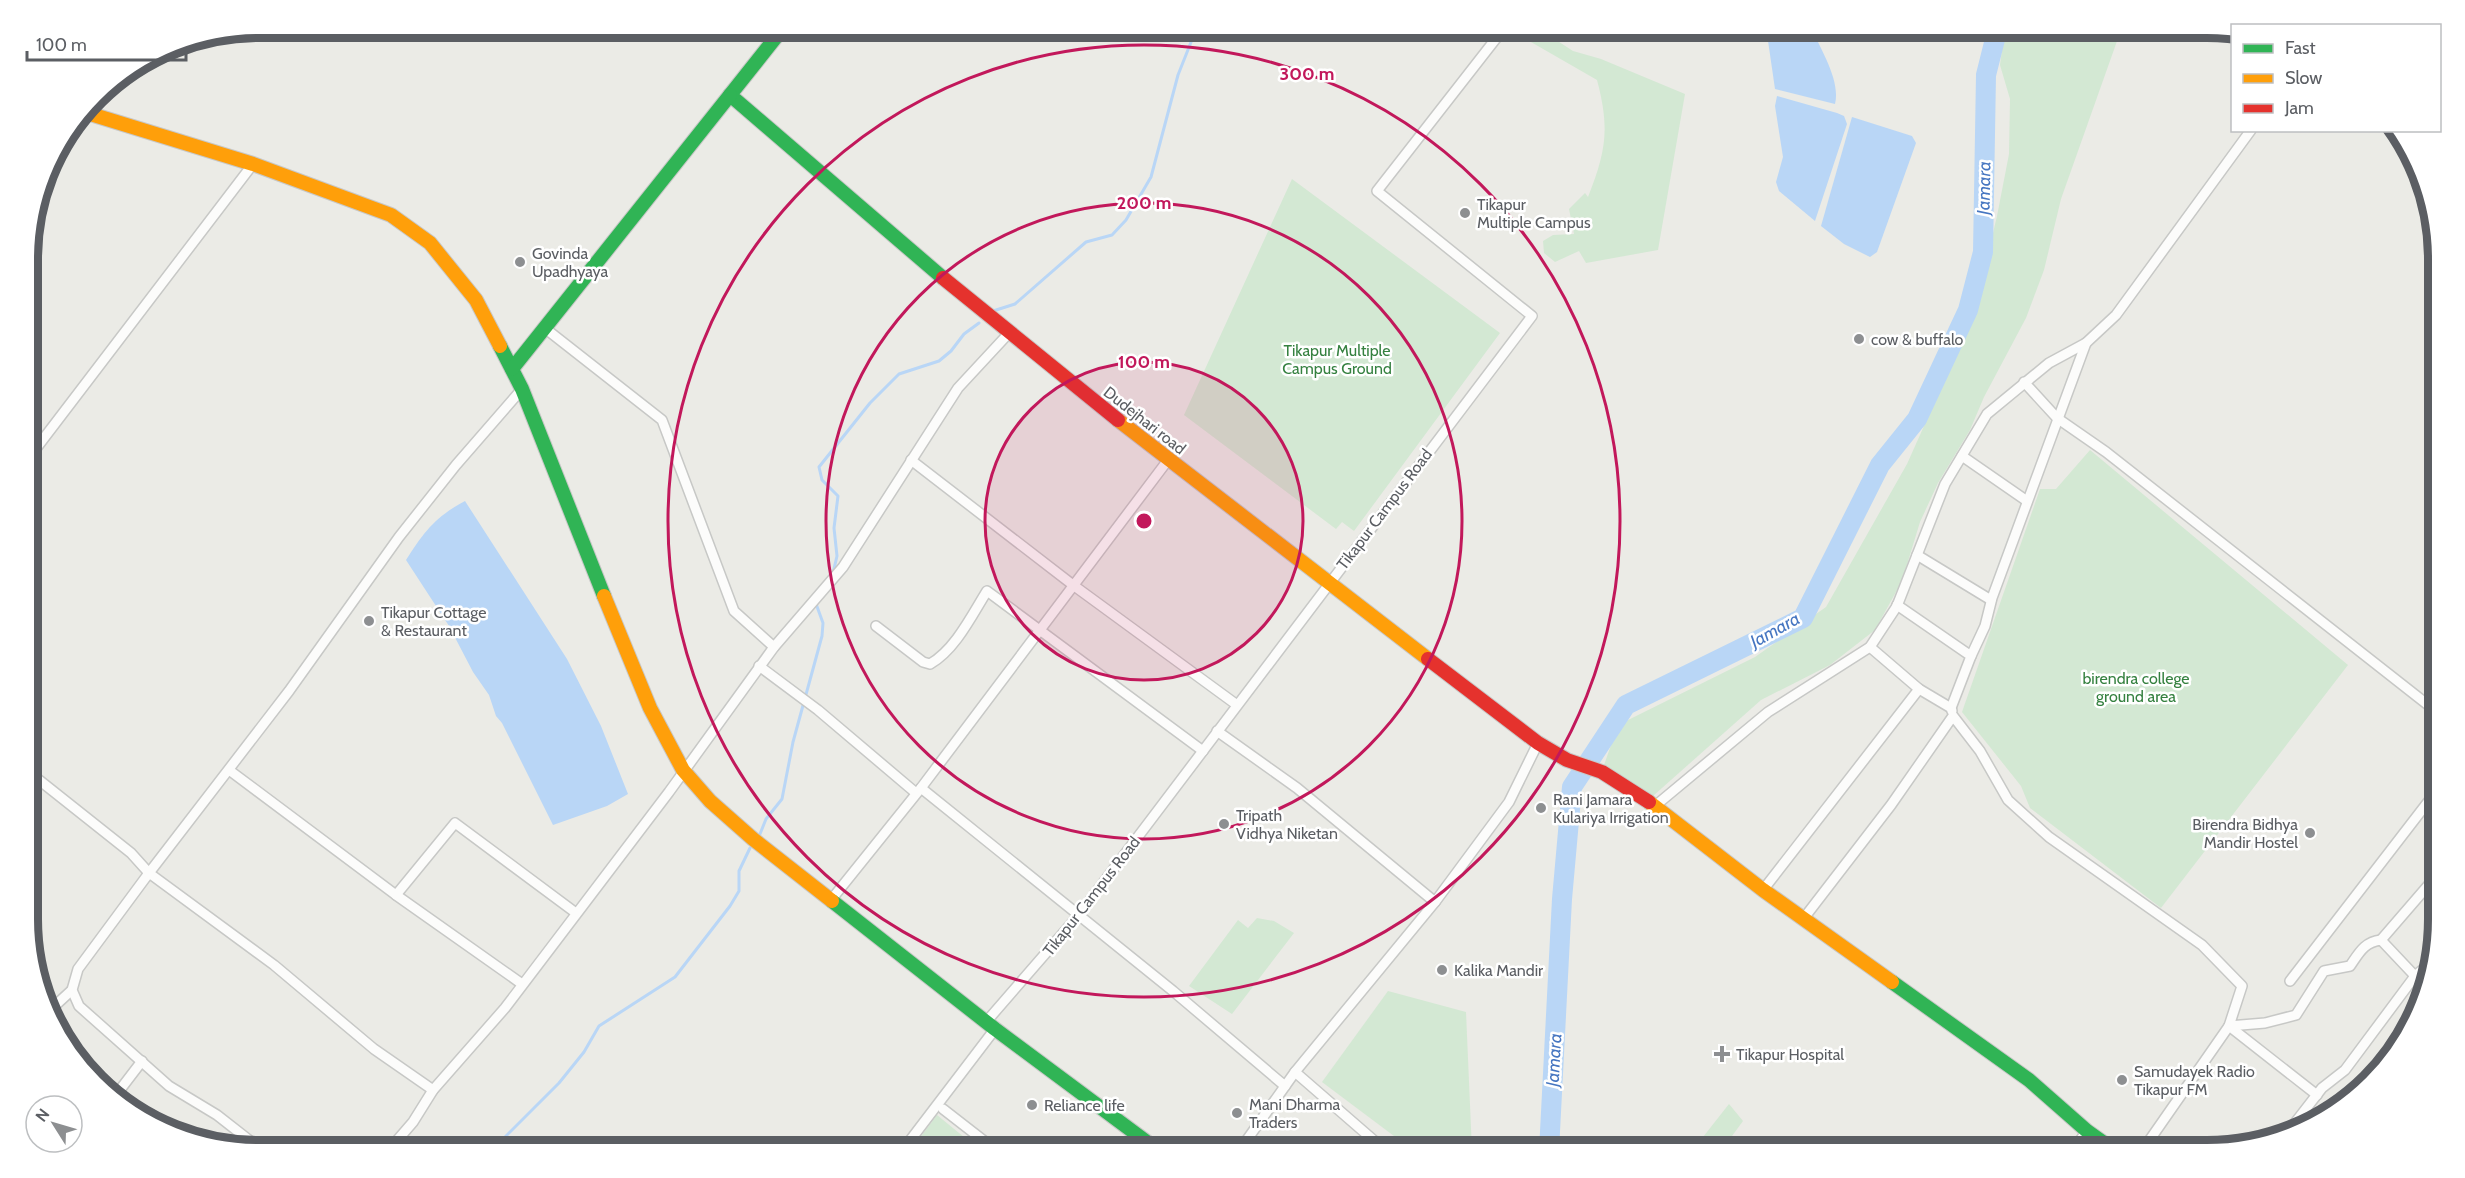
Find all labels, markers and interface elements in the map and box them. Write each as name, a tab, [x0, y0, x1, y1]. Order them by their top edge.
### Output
scale bar	[27, 24, 186, 62]
legend	[2231, 24, 2441, 132]
text: 100 m	[36, 34, 87, 56]
text: Fast	[2285, 37, 2316, 59]
text: 300 m	[1280, 63, 1334, 85]
text: Slow	[2285, 67, 2322, 89]
text: Jam	[2284, 97, 2314, 119]
water label: Jamara	[1972, 161, 1995, 217]
text: 200 m	[1117, 192, 1171, 214]
place label: Tikapur Multiple Campus	[1477, 195, 1591, 232]
marker: Tikapur Multiple Campus	[1458, 206, 1472, 220]
place label: Govinda Upadhyaya	[532, 244, 609, 281]
marker: Govinda Upadhyaya	[513, 255, 527, 269]
place label: cow & buffalo	[1871, 330, 1964, 349]
marker: cow & buffalo	[1852, 332, 1866, 346]
park label: Tikapur Multiple Campus Ground	[1282, 341, 1392, 378]
text: 100 m	[1118, 351, 1170, 373]
street label: Dudejhari road	[1100, 382, 1190, 458]
street label: Tikapur Campus Road	[1333, 445, 1436, 573]
centre of rings	[1134, 511, 1154, 531]
place label: Tikapur Cottage & Restaurant	[381, 603, 486, 640]
water label: Jamara	[1744, 607, 1804, 654]
marker: Tikapur Cottage & Restaurant	[362, 614, 376, 628]
park label: birendra college ground area	[2082, 669, 2190, 706]
place label: Rani Jamara Kulariya Irrigation	[1553, 790, 1669, 827]
marker: Rani Jamara Kulariya Irrigation	[1534, 801, 1548, 815]
place label: Tripath Vidhya Niketan	[1236, 806, 1338, 843]
place label: Birendra Bidhya Mandir Hostel	[2192, 815, 2298, 852]
marker: Tripath Vidhya Niketan	[1217, 817, 1231, 831]
marker: Birendra Bidhya Mandir Hostel	[2303, 826, 2317, 840]
street label: Tikapur Campus Road	[1039, 833, 1144, 960]
place label: Kalika Mandir	[1454, 961, 1544, 980]
marker: Kalika Mandir	[1435, 963, 1449, 977]
water label: Jamara	[1542, 1033, 1566, 1089]
marker: Tikapur Hospital	[1713, 1045, 1731, 1063]
place label: Tikapur Hospital	[1736, 1045, 1844, 1064]
place label: Samudayek Radio Tikapur FM	[2134, 1062, 2255, 1099]
marker: Samudayek Radio Tikapur FM	[2115, 1073, 2129, 1087]
north arrow	[24, 1094, 84, 1154]
place label: Mani Dharma Traders	[1249, 1095, 1340, 1132]
place label: Reliance life	[1044, 1096, 1125, 1115]
marker: Reliance life	[1025, 1098, 1039, 1112]
text: N	[31, 1105, 53, 1126]
marker: Mani Dharma Traders	[1230, 1106, 1244, 1120]

